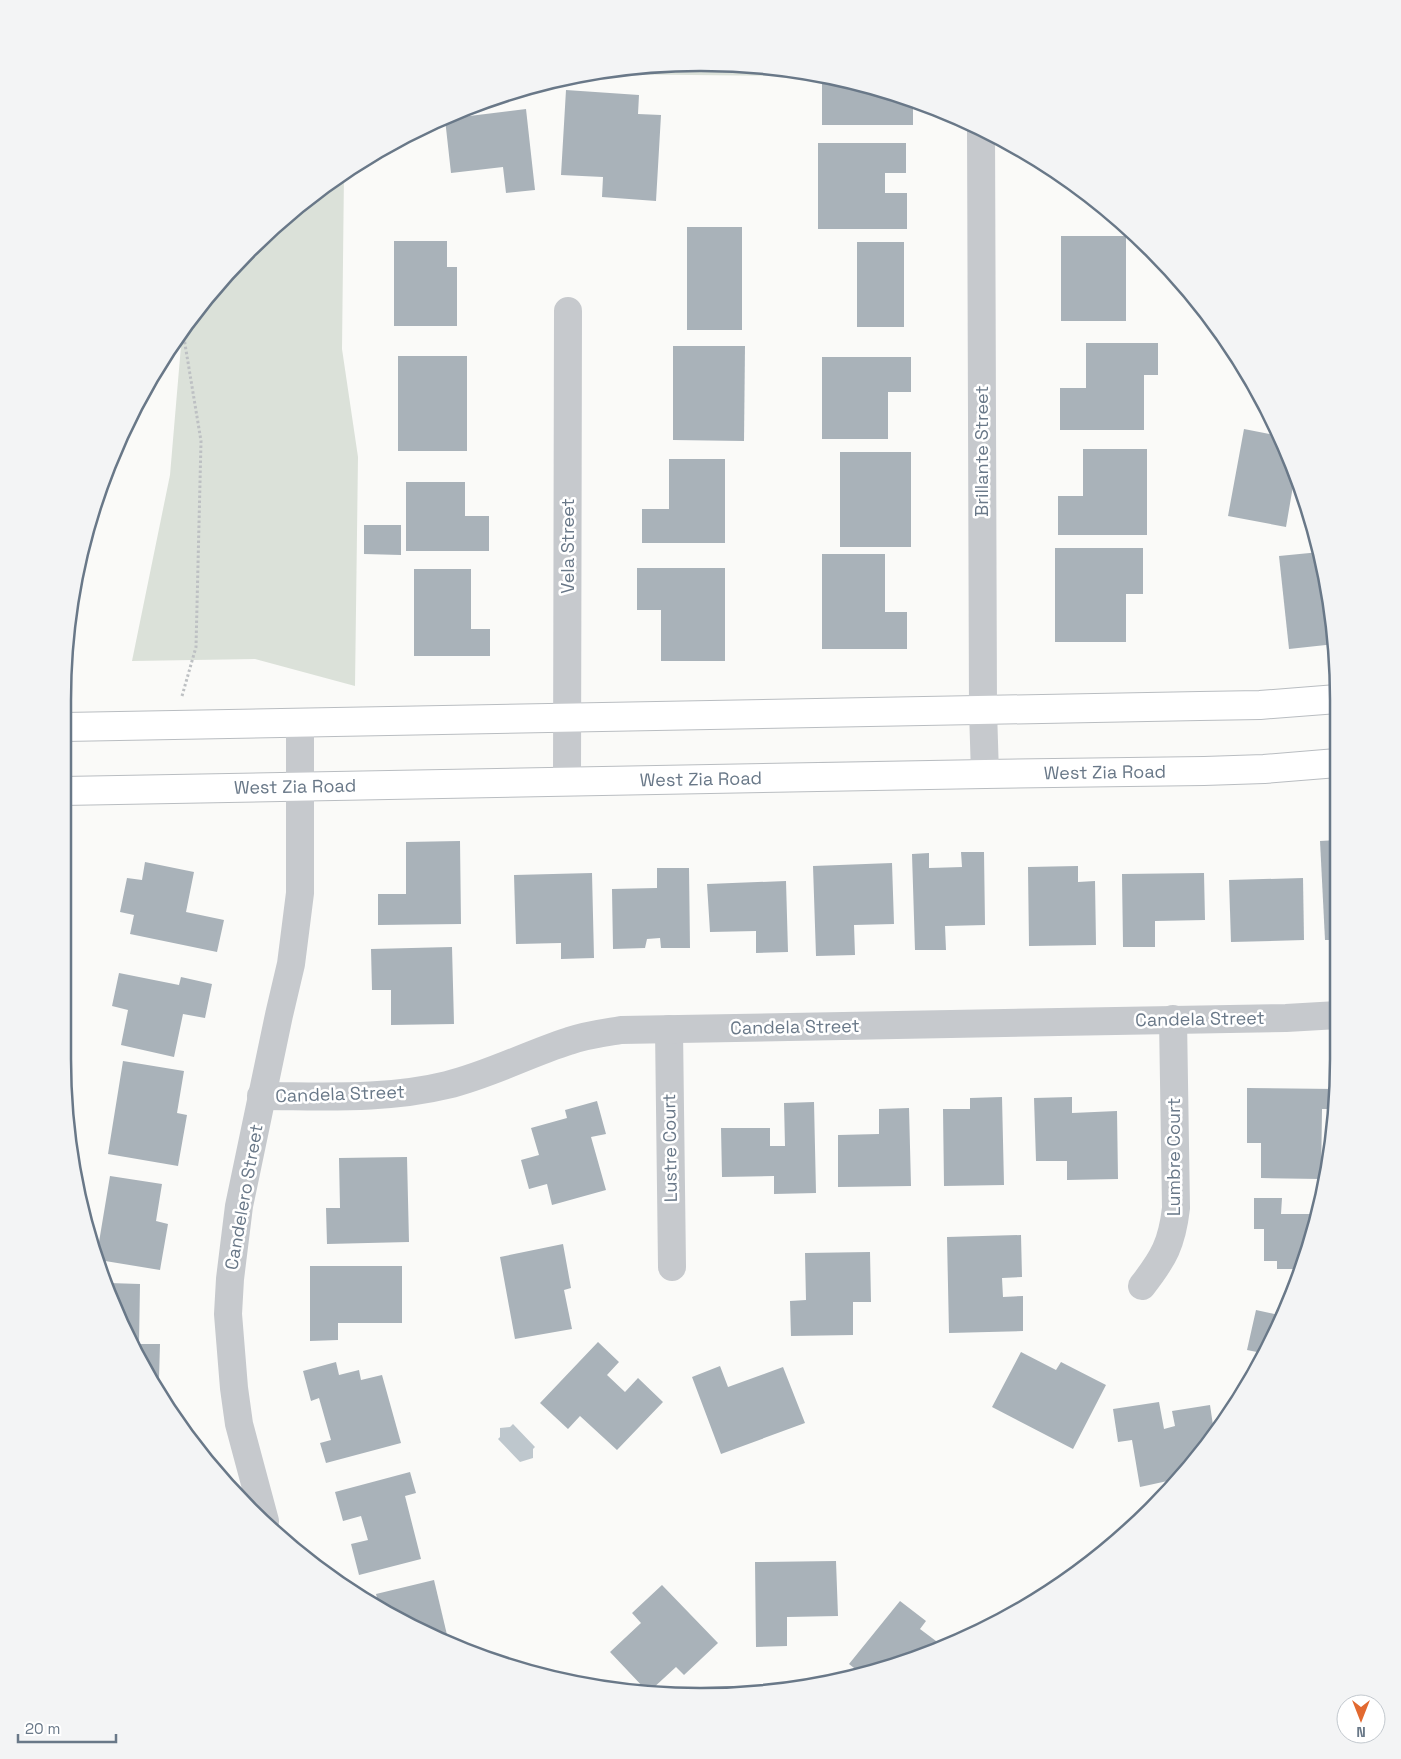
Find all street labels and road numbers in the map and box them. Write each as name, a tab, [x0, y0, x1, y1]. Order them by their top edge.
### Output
street label: Brillante Street	[970, 385, 993, 517]
street label: Vela Street	[556, 498, 579, 594]
street label: West Zia Road	[1043, 760, 1166, 784]
street label: West Zia Road	[639, 766, 762, 791]
street label: West Zia Road	[234, 774, 356, 799]
street label: Candela Street	[1135, 1006, 1265, 1031]
street label: Candela Street	[730, 1014, 860, 1039]
street label: Candela Street	[275, 1080, 405, 1107]
street label: Lustre Court	[657, 1093, 682, 1203]
street label: Lumbre Court	[1162, 1098, 1185, 1216]
street label: Candelero Street	[219, 1122, 268, 1272]

